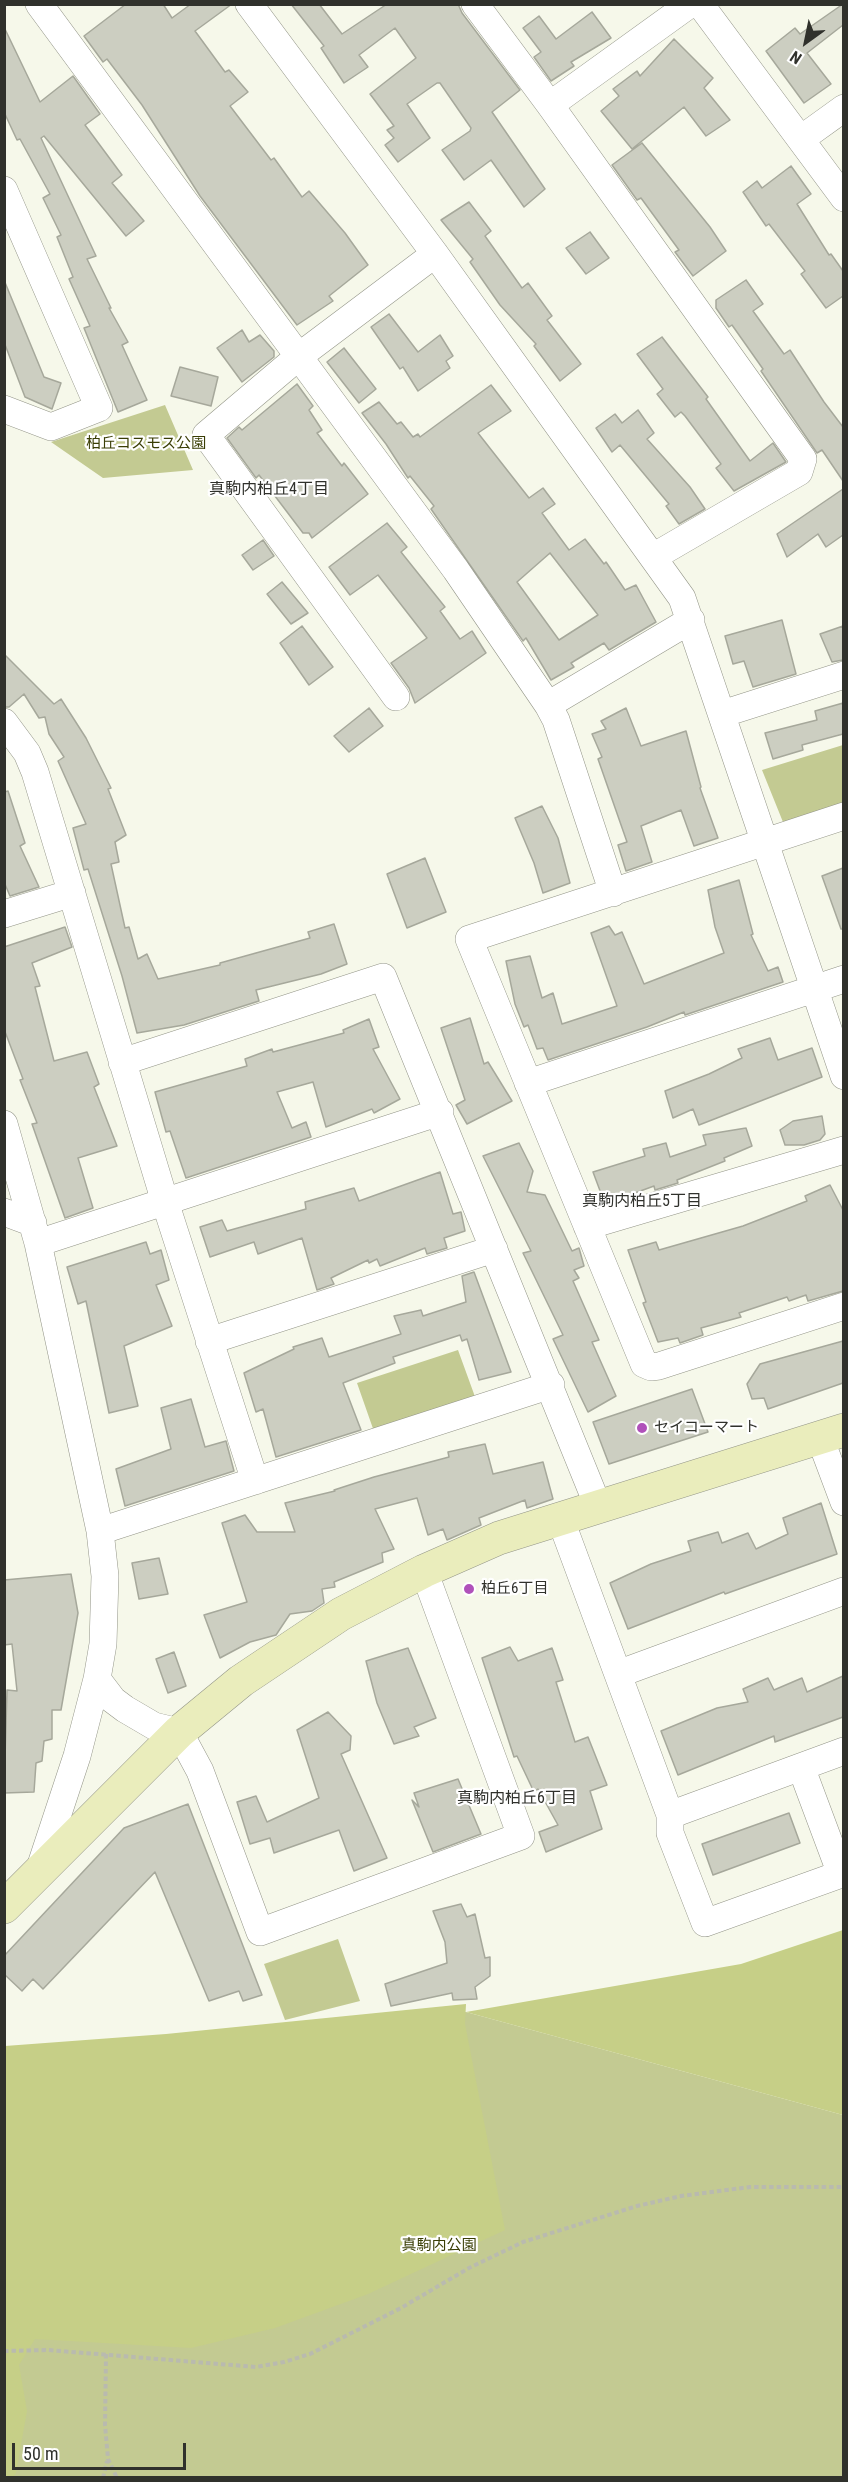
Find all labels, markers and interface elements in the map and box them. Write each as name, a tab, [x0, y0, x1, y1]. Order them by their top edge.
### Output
north arrow	[776, 12, 836, 72]
text: N	[787, 47, 805, 68]
park label: 柏丘コスモス公園	[86, 435, 206, 453]
district label: 真駒内柏丘4丁目	[209, 480, 329, 500]
district label: 真駒内柏丘5丁目	[582, 1192, 702, 1212]
place label: セイコーマート	[654, 1419, 759, 1437]
marker: セイコーマート	[635, 1421, 649, 1435]
place label: 柏丘6丁目	[481, 1580, 548, 1598]
marker: 柏丘6丁目	[462, 1582, 476, 1596]
district label: 真駒内柏丘6丁目	[457, 1789, 577, 1809]
park label: 真駒内公園	[402, 2237, 476, 2255]
scale bar	[15, 2431, 189, 2469]
text: 50 m	[23, 2443, 58, 2464]

